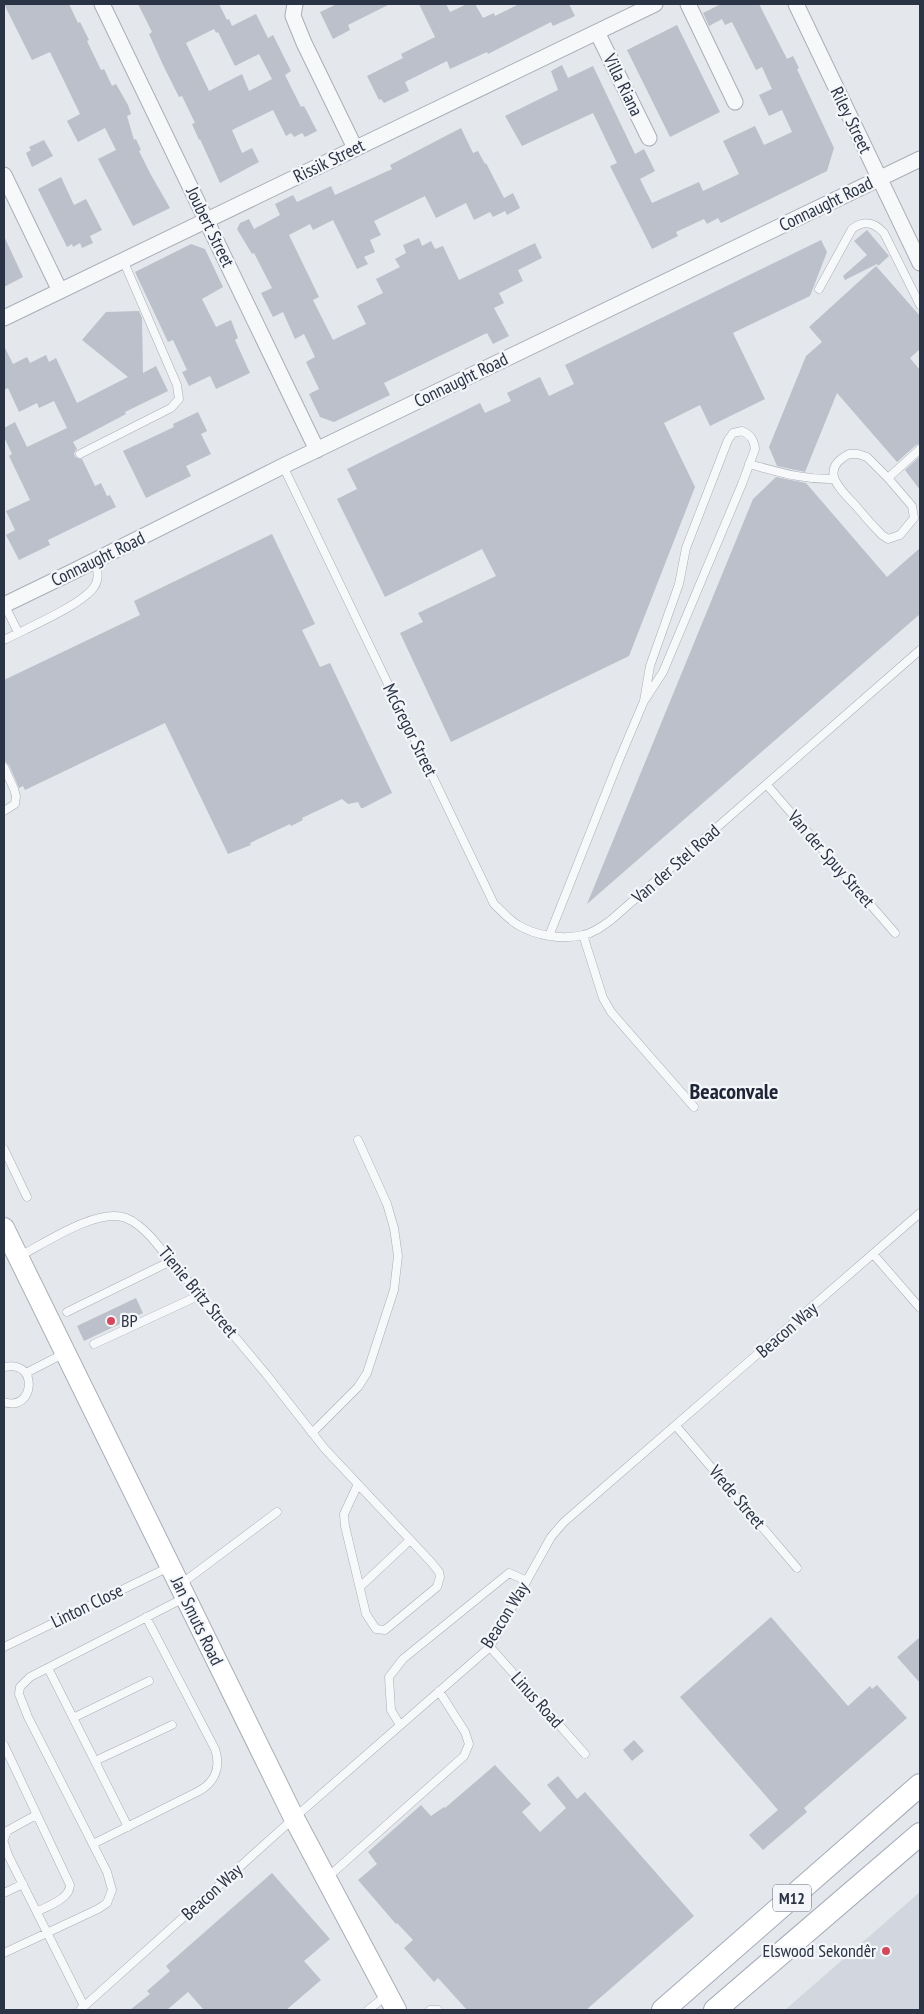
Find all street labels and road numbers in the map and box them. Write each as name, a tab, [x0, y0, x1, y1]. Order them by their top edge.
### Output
street label: Villa Riana	[598, 49, 648, 120]
street label: Riley Street	[826, 83, 877, 157]
street label: Rissik Street	[289, 133, 368, 188]
street label: Connaught Road	[775, 171, 876, 236]
street label: Joubert Street	[181, 182, 240, 271]
street label: Connaught Road	[410, 347, 511, 412]
street label: Connaught Road	[47, 526, 148, 591]
street label: McGregor Street	[378, 680, 443, 780]
street label: Van der Spuy Street	[782, 805, 880, 912]
street label: Van der Stel Road	[626, 819, 724, 909]
street label: Tienie Britz Street	[154, 1241, 243, 1342]
street label: Beacon Way	[751, 1297, 822, 1363]
street label: Vrede Street	[703, 1459, 771, 1533]
street label: Jan Smuts Road	[166, 1572, 229, 1669]
street label: Beacon Way	[475, 1577, 534, 1652]
street label: Linton Close	[47, 1578, 127, 1633]
street label: Linus Road	[506, 1667, 569, 1733]
street label: Beacon Way	[177, 1858, 247, 1925]
road number: M12	[773, 1885, 811, 1912]

